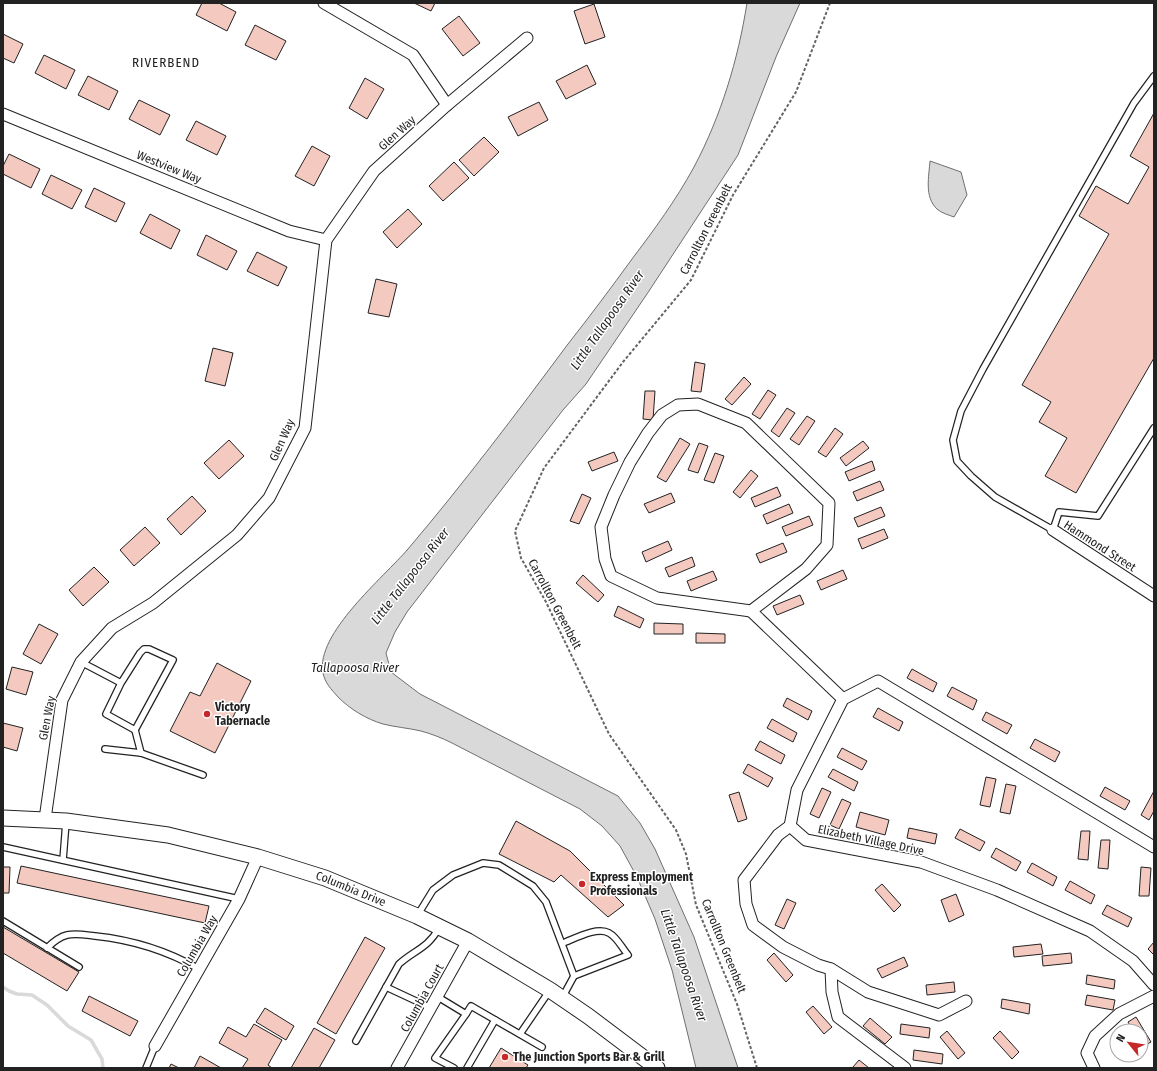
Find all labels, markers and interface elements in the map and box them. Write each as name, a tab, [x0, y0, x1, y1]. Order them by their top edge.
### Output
district label: RIVERBEND	[132, 55, 200, 70]
street label: Glen Way	[376, 112, 419, 153]
street label: Westview Way	[135, 148, 204, 187]
street label: Carrollton Greenbelt	[677, 181, 735, 277]
water label: Little Tallapoosa River	[567, 267, 647, 373]
street label: Glen Way	[267, 416, 298, 463]
street label: Hammond Street	[1061, 518, 1139, 575]
water label: Little Tallapoosa River	[368, 525, 452, 627]
street label: Carrollton Greenbelt	[525, 557, 585, 652]
water label: Tallapoosa River	[311, 660, 399, 675]
street label: Glen Way	[36, 694, 58, 741]
place label: Victory Tabernacle	[214, 700, 270, 728]
marker: Victory Tabernacle	[202, 709, 212, 719]
street label: Elizabeth Village Drive	[817, 822, 926, 858]
street label: Columbia Drive	[314, 869, 388, 909]
place label: Express Employment Professionals	[590, 870, 694, 898]
marker: Express Employment Professionals	[577, 879, 587, 889]
street label: Carrollton Greenbelt	[699, 897, 749, 995]
water label: Little Tallapoosa River	[658, 907, 710, 1024]
street label: Columbia Way	[174, 912, 221, 979]
street label: Columbia Court	[398, 962, 446, 1034]
north arrow	[1109, 1023, 1149, 1063]
text: N	[1113, 1032, 1128, 1044]
place label: The Junction Sports Bar & Grill	[513, 1050, 665, 1064]
marker: The Junction Sports Bar & Grill	[500, 1052, 510, 1062]

